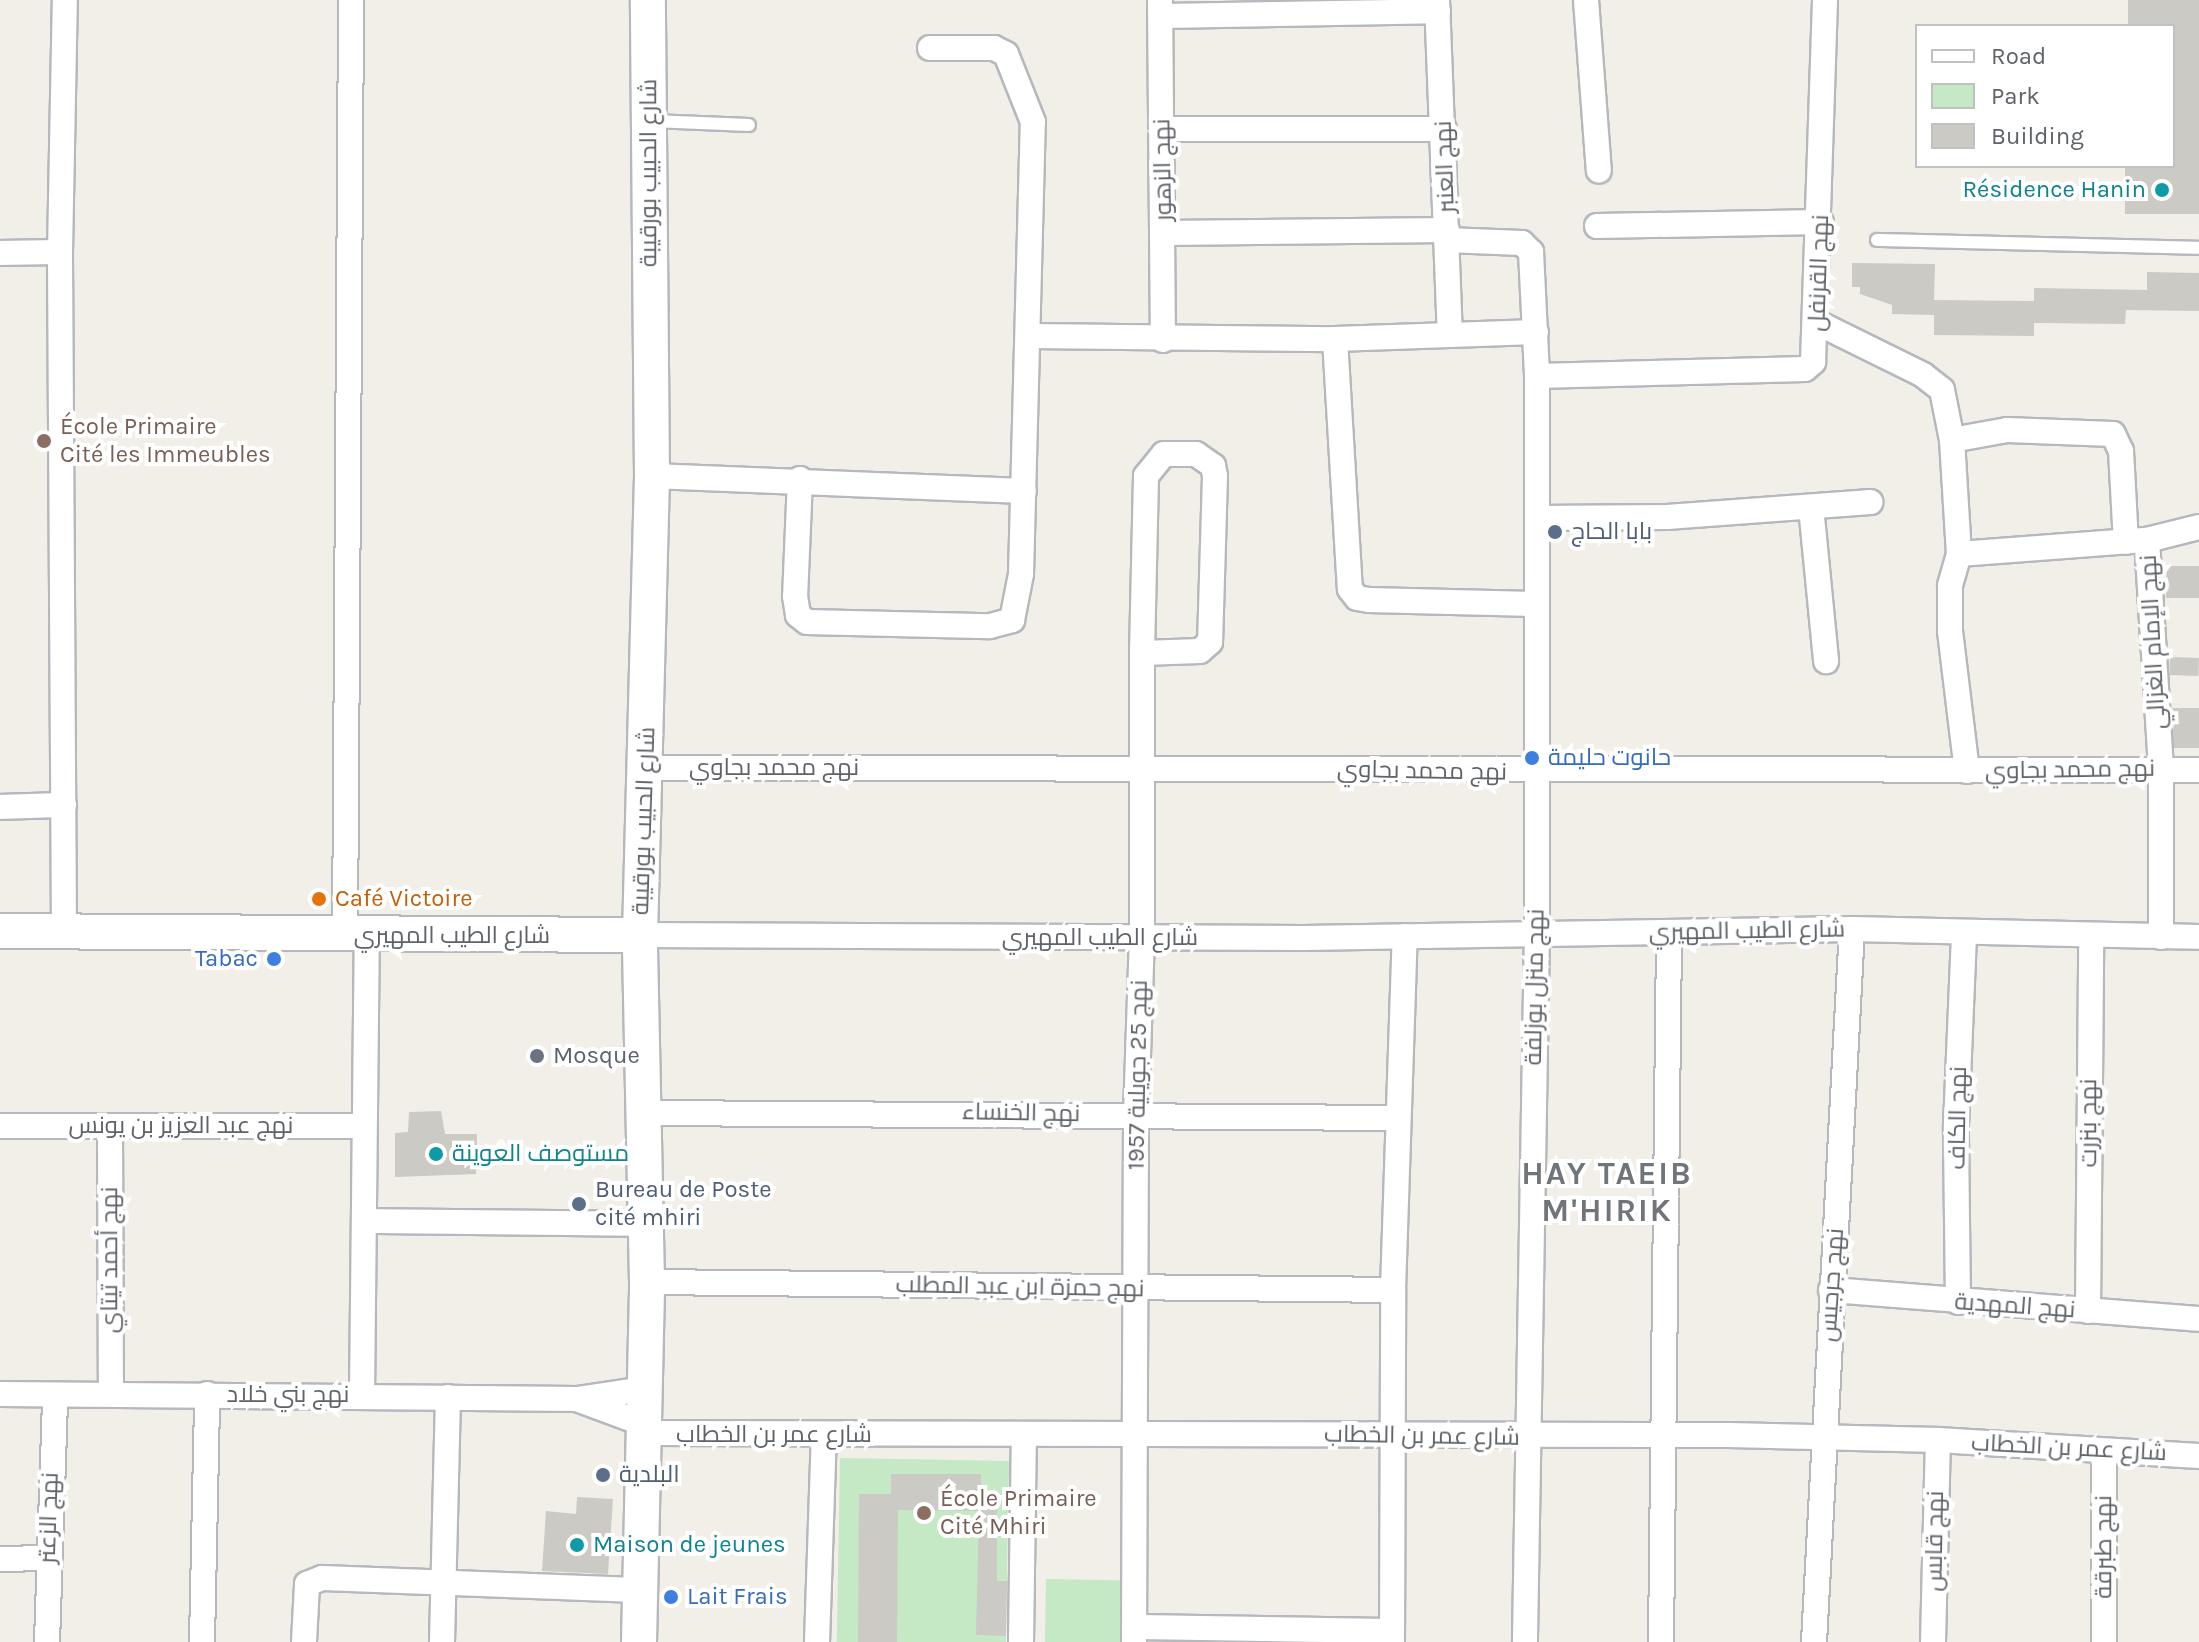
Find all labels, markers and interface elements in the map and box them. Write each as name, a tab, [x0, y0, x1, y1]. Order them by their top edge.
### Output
legend	[1915, 24, 2175, 168]
text: Road	[1991, 42, 2046, 70]
street label: شارع الحبيب بورقيبة	[635, 79, 663, 267]
text: Park	[1991, 82, 2040, 110]
street label: نهج الزهور	[1148, 118, 1178, 222]
street label: نهج العنبر	[1429, 120, 1461, 214]
text: Building	[1991, 122, 2084, 150]
place label: Résidence Hanin	[1962, 176, 2146, 204]
marker: Résidence Hanin	[2153, 181, 2171, 199]
street label: نهج القرنفل	[1803, 214, 1835, 332]
place label: École Primaire Cité les Immeubles	[60, 413, 271, 469]
marker: École Primaire Cité les Immeubles	[35, 432, 53, 450]
place label: بابا الحاج	[1571, 518, 1652, 546]
marker: بابا الحاج	[1546, 523, 1564, 541]
street label: نهج الإمام الغزالي	[2134, 554, 2172, 730]
street label: شارع الحبيب بورقيبة	[626, 726, 662, 916]
place label: حانوت حليمة	[1548, 744, 1671, 772]
marker: حانوت حليمة	[1523, 749, 1541, 767]
street label: نهج محمد بجاوي	[689, 754, 859, 782]
street label: نهج محمد بجاوي	[1985, 754, 2155, 786]
street label: نهج محمد بجاوي	[1337, 755, 1507, 787]
place label: Café Victoire	[335, 885, 472, 913]
marker: Café Victoire	[310, 890, 328, 908]
street label: نهج منزل بوزلفة	[1519, 908, 1551, 1066]
street label: شارع الطيب المهيري	[1649, 915, 1845, 947]
street label: شارع الطيب المهيري	[354, 922, 550, 950]
street label: شارع الطيب المهيري	[1002, 924, 1198, 952]
place label: Tabac	[195, 945, 258, 973]
marker: Tabac	[265, 950, 283, 968]
street label: نهج 25 جويلية 1957	[1122, 980, 1154, 1170]
place label: Mosque	[553, 1042, 640, 1070]
marker: Mosque	[528, 1047, 546, 1065]
street label: نهج الكاف	[1943, 1066, 1973, 1170]
street label: نهج بنزرت	[2075, 1079, 2103, 1167]
street label: نهج الخنساء	[962, 1098, 1080, 1128]
street label: نهج عبد العزيز بن يونس	[68, 1112, 294, 1140]
place label: مستوصف العوينة	[452, 1140, 629, 1168]
marker: مستوصف العوينة	[427, 1145, 445, 1163]
district label: HAY TAEIB M'HIRIK	[1521, 1156, 1693, 1231]
place label: Bureau de Poste cité mhiri	[595, 1176, 771, 1232]
street label: نهج أحمد تيتاي	[96, 1187, 124, 1333]
marker: Bureau de Poste cité mhiri	[570, 1195, 588, 1213]
street label: نهج جرجيس	[1814, 1227, 1850, 1343]
street label: نهج حمزة ابن عبد المطلب	[895, 1270, 1145, 1304]
street label: نهج المهدية	[1954, 1287, 2076, 1325]
street label: نهج بني خلاد	[227, 1381, 349, 1409]
street label: شارع عمر بن الخطاب	[1324, 1420, 1520, 1452]
street label: شارع عمر بن الخطاب	[676, 1421, 872, 1449]
street label: شارع عمر بن الخطاب	[1970, 1428, 2168, 1468]
place label: البلدية	[619, 1461, 680, 1489]
marker: البلدية	[594, 1466, 612, 1484]
street label: نهج الزعتر	[33, 1472, 65, 1564]
place label: École Primaire Cité Mhiri	[940, 1485, 1097, 1541]
street label: نهج قابس	[1920, 1490, 1950, 1592]
street label: نهج طبرقة	[2090, 1495, 2118, 1599]
marker: École Primaire Cité Mhiri	[915, 1504, 933, 1522]
place label: Maison de jeunes	[593, 1531, 786, 1559]
marker: Maison de jeunes	[568, 1536, 586, 1554]
place label: Lait Frais	[687, 1583, 788, 1611]
marker: Lait Frais	[662, 1588, 680, 1606]

